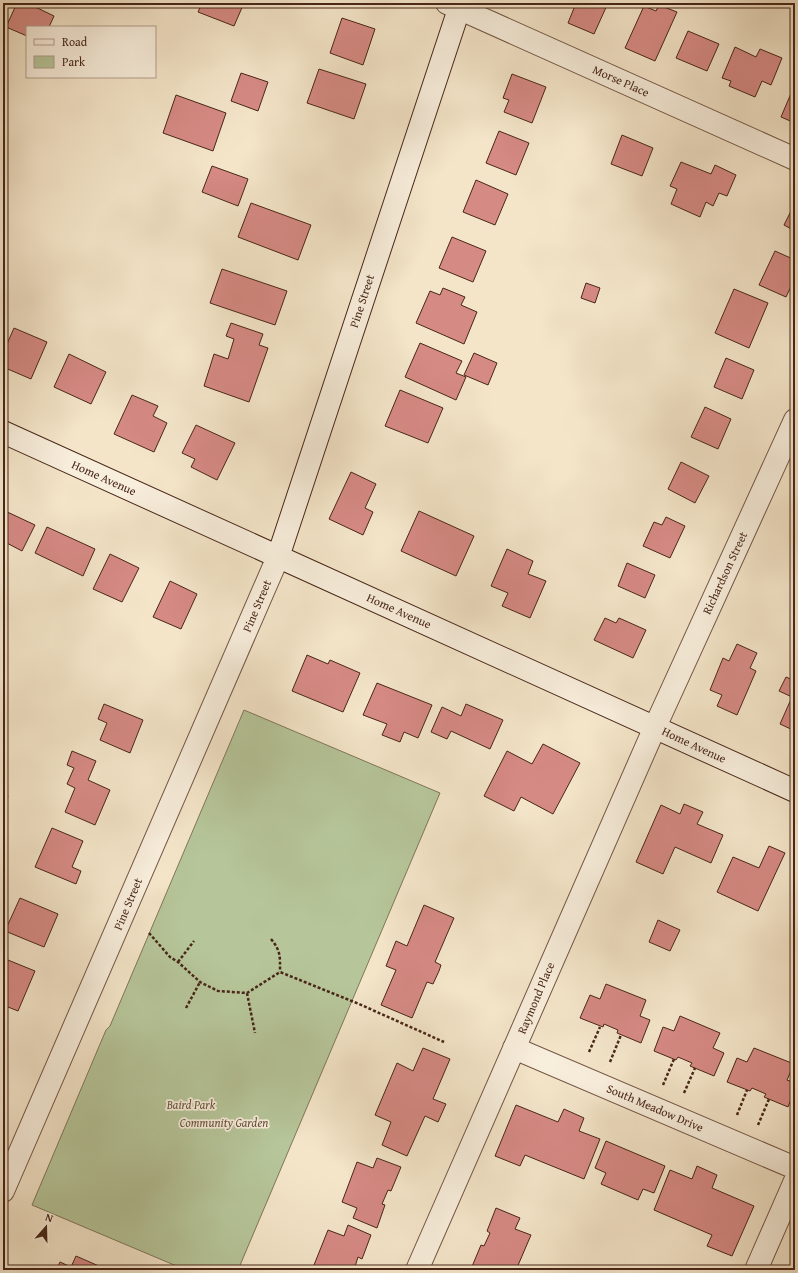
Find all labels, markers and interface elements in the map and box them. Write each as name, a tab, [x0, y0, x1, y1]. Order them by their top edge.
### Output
legend	[26, 26, 156, 78]
text: Road	[62, 33, 88, 50]
text: Park	[62, 53, 86, 70]
street label: Morse Place	[590, 60, 653, 101]
street label: Pine Street	[345, 271, 378, 330]
street label: Home Avenue	[69, 456, 140, 499]
street label: Richardson Street	[698, 528, 752, 617]
street label: Pine Street	[238, 576, 275, 635]
street label: Home Avenue	[364, 589, 435, 632]
street label: Home Avenue	[659, 722, 729, 767]
street label: Pine Street	[109, 874, 146, 933]
street label: Raymond Place	[513, 959, 558, 1036]
street label: South Meadow Drive	[604, 1079, 707, 1136]
park label: Baird Park	[166, 1096, 216, 1113]
park label: Community Garden	[180, 1114, 268, 1131]
north arrow	[26, 1207, 66, 1247]
text: N	[43, 1209, 56, 1227]

